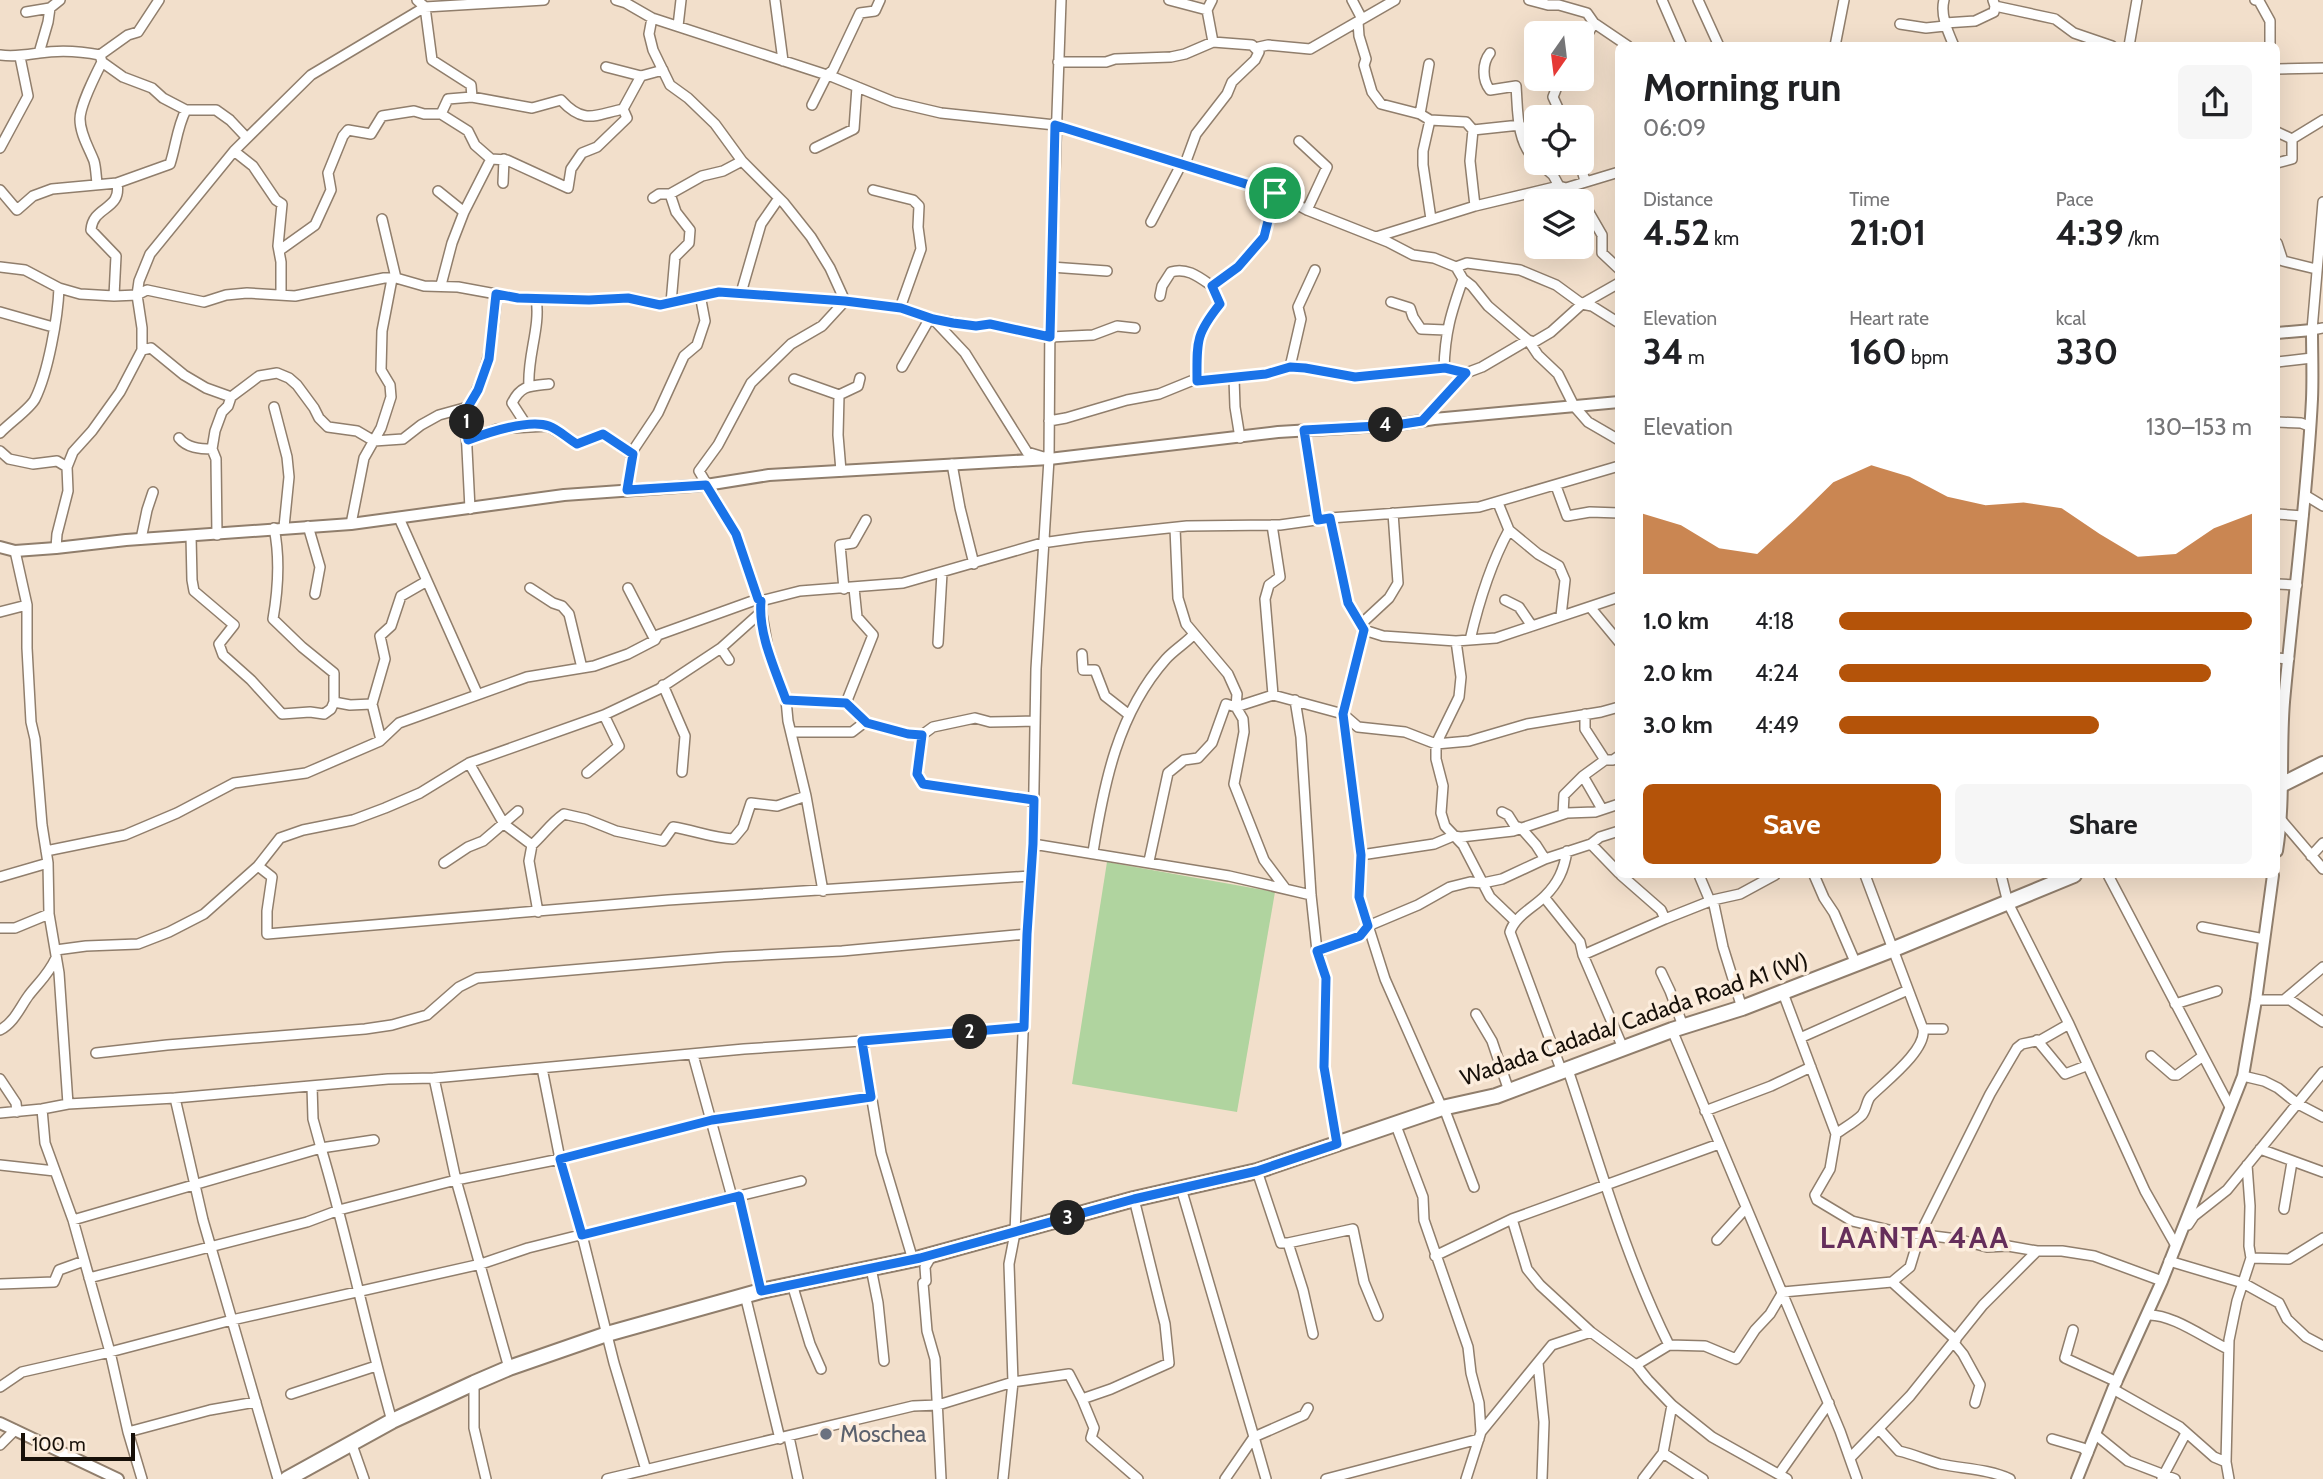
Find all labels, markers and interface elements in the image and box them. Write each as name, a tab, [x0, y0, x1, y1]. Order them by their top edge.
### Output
north arrow	[1524, 21, 1594, 91]
map controls	[1524, 21, 1594, 259]
text: Morning run	[1643, 64, 1842, 111]
button: share	[2178, 65, 2252, 139]
button: locate	[1524, 105, 1594, 175]
text: 06:09	[1643, 114, 1706, 142]
pin	[1245, 163, 1305, 223]
icon: arrive	[1256, 174, 1294, 212]
text: Distance	[1643, 188, 1713, 211]
text: Time	[1849, 188, 1890, 211]
text: Pace	[2056, 188, 2094, 211]
button: layers	[1524, 189, 1594, 259]
text: 4.52	[1643, 211, 1710, 254]
text: 21:01	[1849, 211, 1926, 254]
text: 4:39	[2056, 211, 2124, 254]
text: km	[1710, 227, 1739, 250]
text: /km	[2124, 227, 2159, 250]
text: Elevation	[1643, 307, 1717, 330]
text: Heart rate	[1849, 307, 1929, 330]
text: kcal	[2056, 307, 2086, 330]
text: 34	[1643, 330, 1684, 373]
text: 160	[1849, 330, 1907, 373]
text: 330	[2056, 330, 2118, 373]
text: m	[1684, 346, 1705, 369]
text: bpm	[1907, 346, 1949, 369]
pin: 1	[449, 404, 484, 440]
pin: 4	[1368, 408, 1404, 442]
text: 1	[463, 410, 470, 433]
text: 4	[1380, 413, 1391, 436]
text: Elevation	[1643, 413, 1733, 441]
text: 130–153 m	[2146, 413, 2252, 441]
text: 1.0 km	[1643, 607, 1709, 635]
text: 4:18	[1755, 607, 1795, 635]
text: 2.0 km	[1643, 659, 1713, 687]
text: 4:24	[1755, 659, 1798, 687]
text: 3.0 km	[1643, 711, 1713, 739]
text: 4:49	[1755, 711, 1799, 739]
button: Save	[1643, 784, 1941, 864]
button: Share	[1955, 784, 2252, 864]
street label: Wadada Cadada/ Cadada Road A1 (W)	[1457, 946, 1811, 1092]
pin: 2	[953, 1014, 988, 1050]
text: 2	[964, 1020, 975, 1043]
pin: 3	[1050, 1200, 1086, 1236]
text: 3	[1062, 1206, 1073, 1229]
district label: LAANTA 4AA	[1820, 1219, 2010, 1256]
place label: Moschea	[840, 1420, 926, 1448]
marker: Moschea	[818, 1426, 834, 1442]
scale bar	[21, 1430, 135, 1462]
text: 100 m	[32, 1433, 86, 1456]

